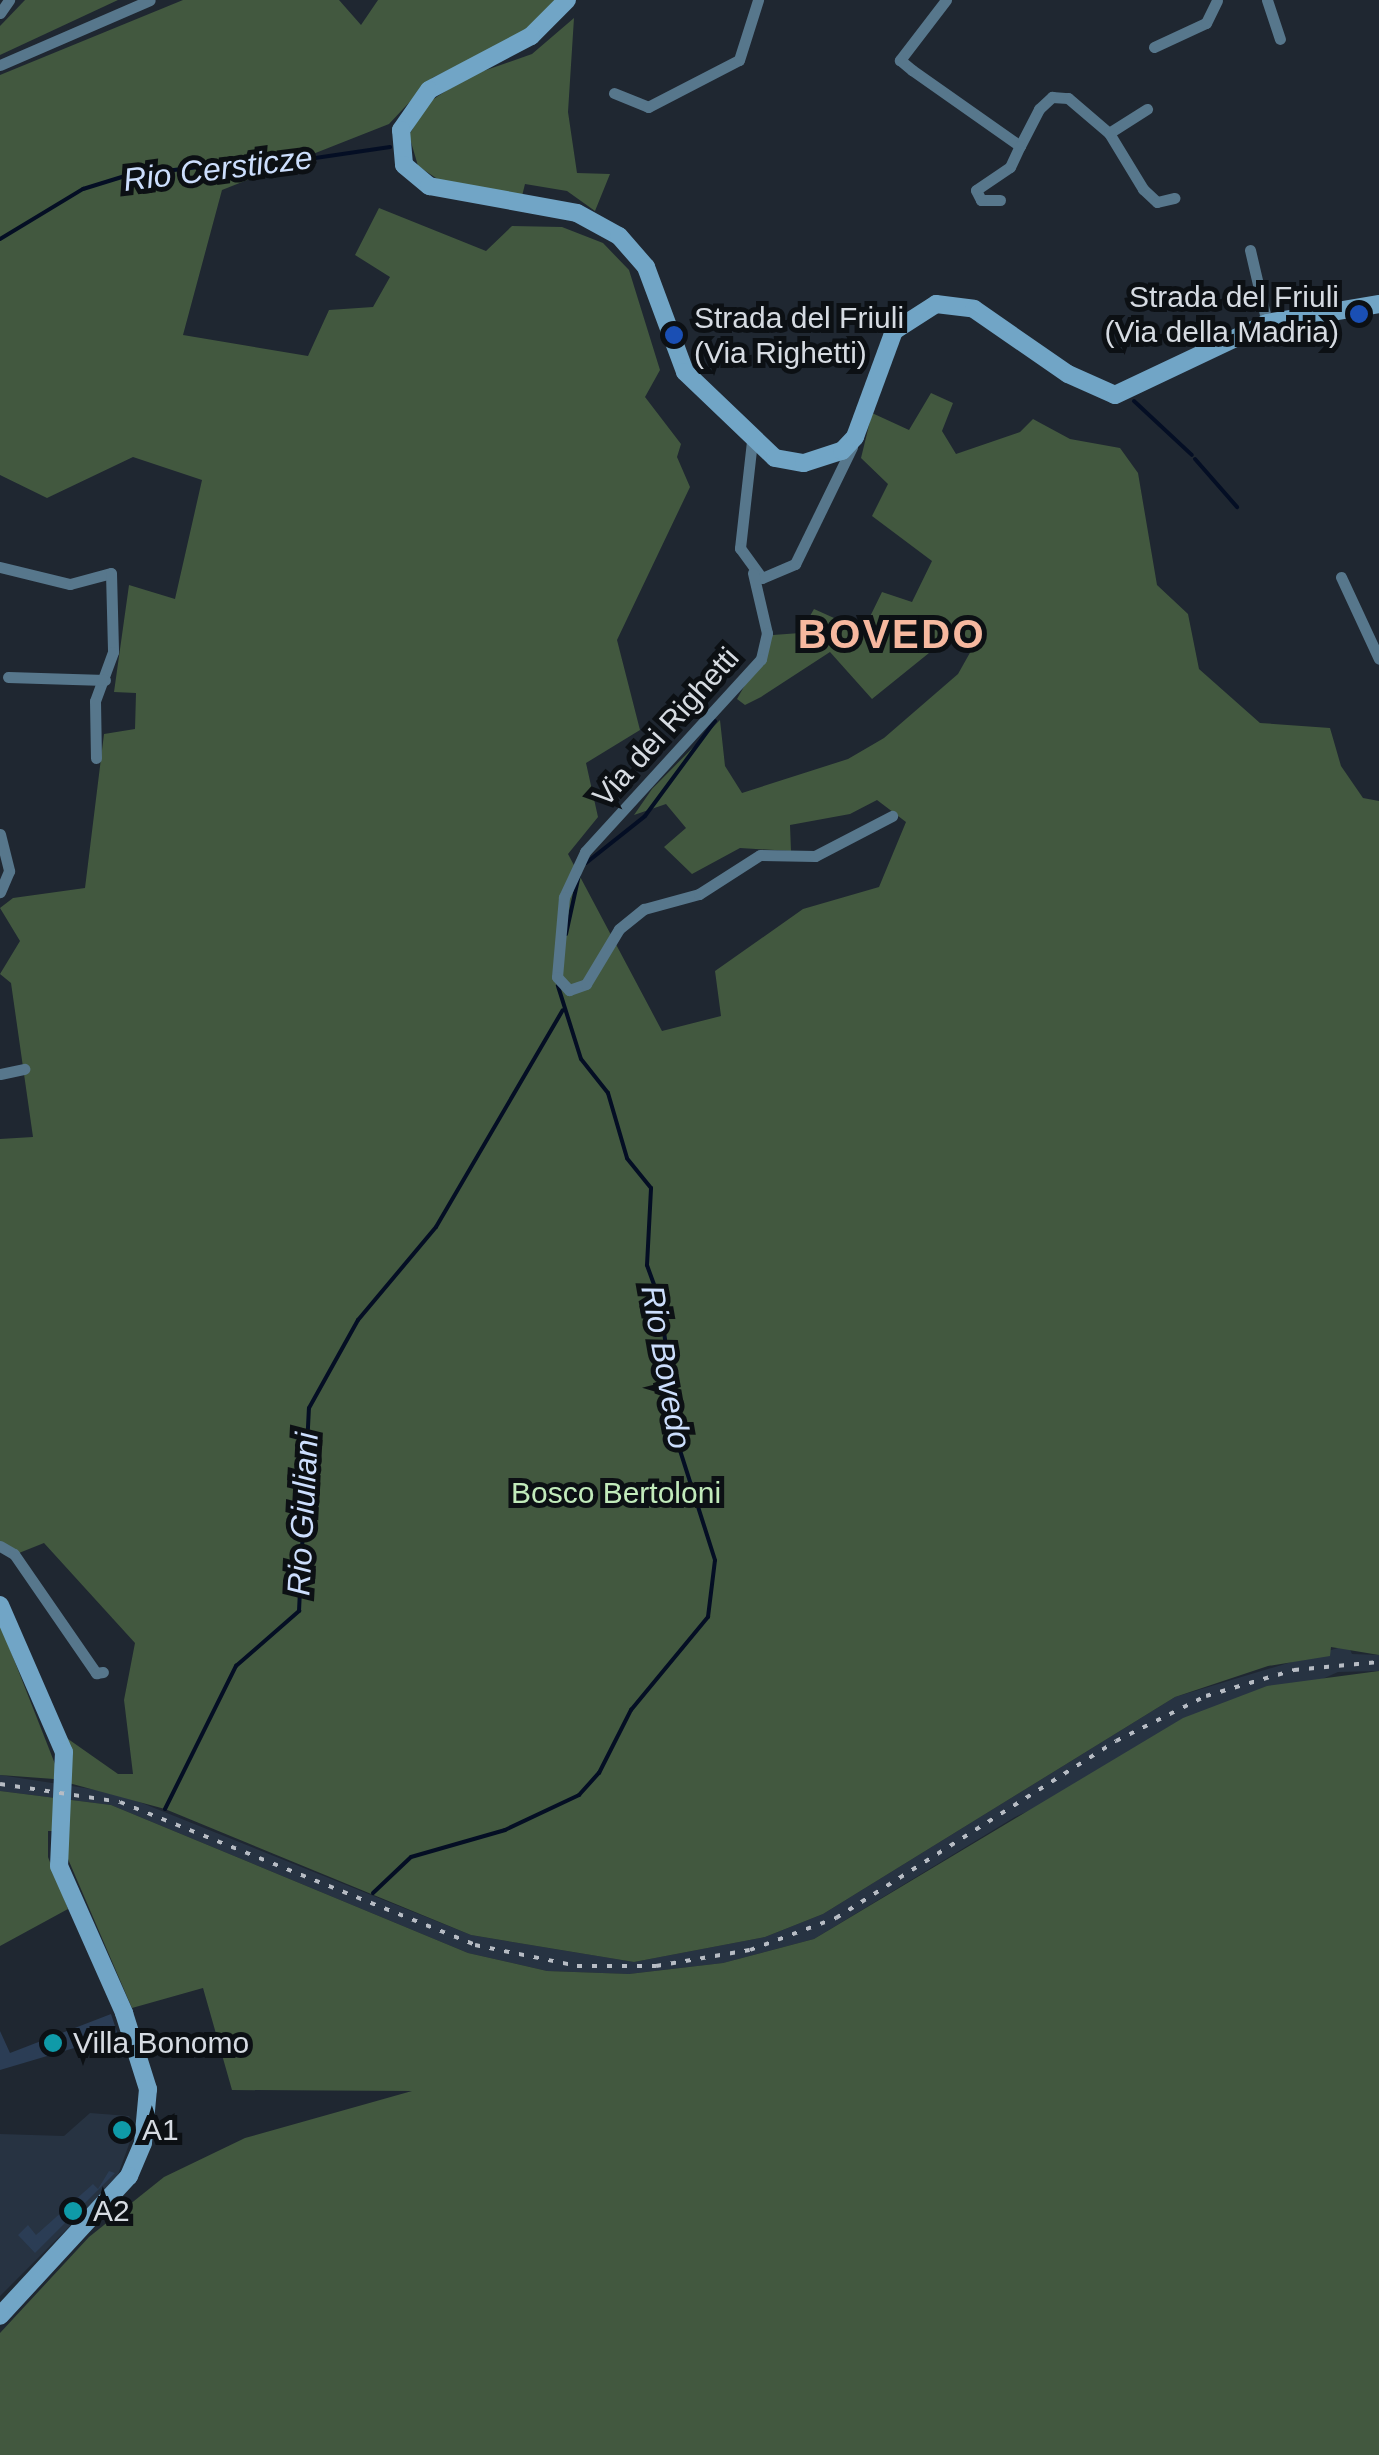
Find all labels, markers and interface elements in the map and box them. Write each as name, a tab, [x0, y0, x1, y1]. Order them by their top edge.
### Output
water label: Rio Cersticze	[121, 138, 315, 200]
place label: Strada del Friuli (Via della Madria)	[1104, 279, 1339, 350]
place label: Strada del Friuli (Via Righetti)	[694, 300, 904, 370]
marker: Strada del Friuli (Via della Madria)	[1348, 303, 1370, 325]
marker: Strada del Friuli (Via Righetti)	[663, 324, 685, 346]
district label: BOVEDO	[798, 610, 986, 658]
street label: Via dei Righetti	[585, 640, 747, 814]
water label: Rio Bovedo	[633, 1282, 699, 1452]
water label: Rio Giuliani	[280, 1431, 326, 1597]
park label: Bosco Bertoloni	[511, 1475, 721, 1511]
place label: Villa Bonomo	[73, 2025, 249, 2061]
marker: Villa Bonomo	[42, 2032, 64, 2054]
place label: A1	[142, 2112, 179, 2148]
marker: A1	[111, 2119, 133, 2141]
place label: A2	[93, 2193, 130, 2229]
marker: A2	[62, 2200, 84, 2222]

